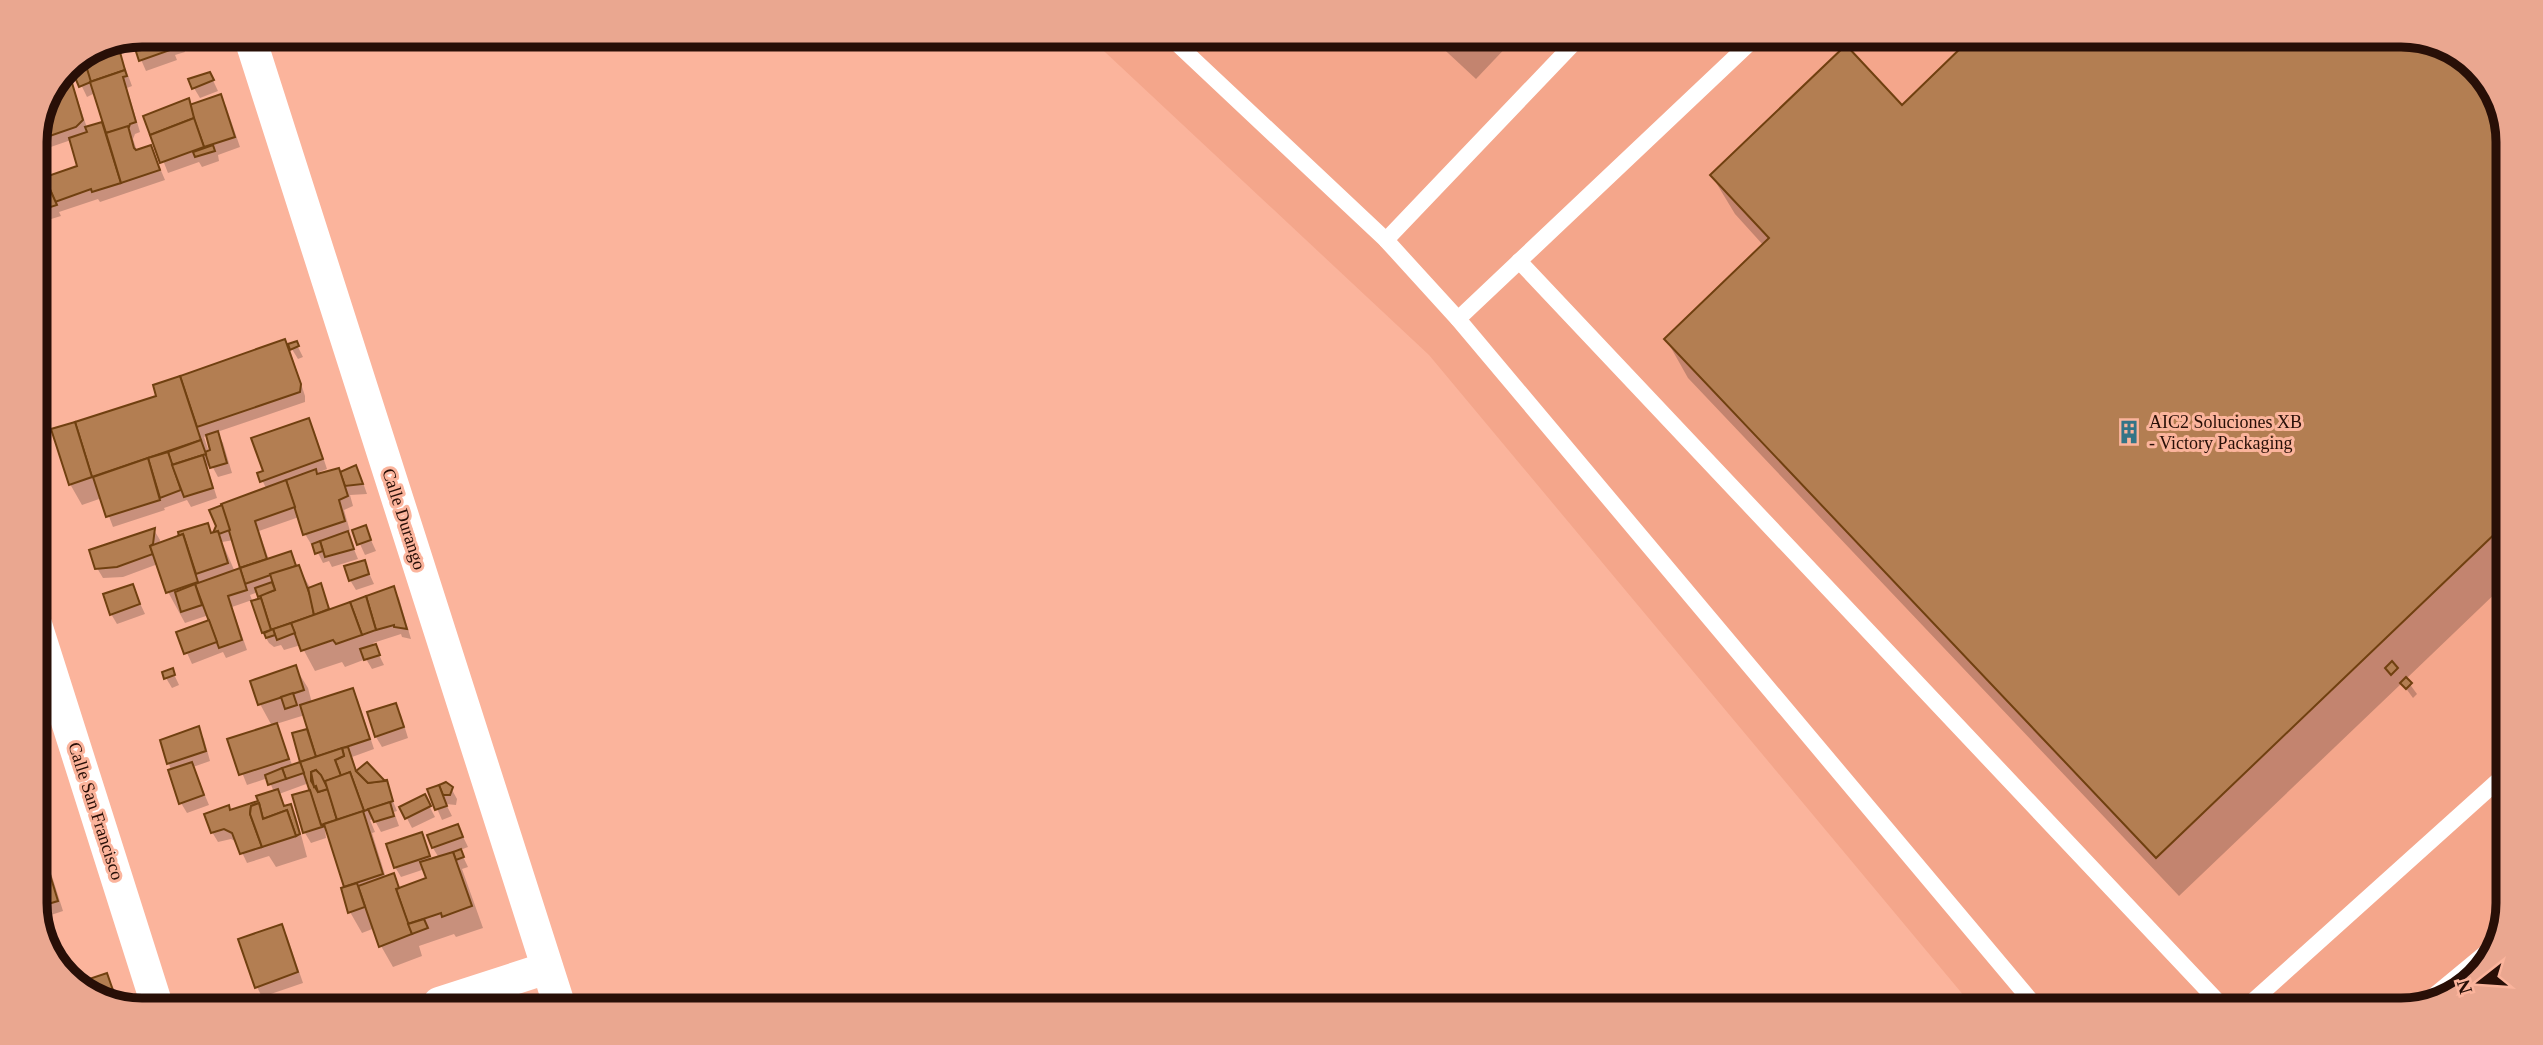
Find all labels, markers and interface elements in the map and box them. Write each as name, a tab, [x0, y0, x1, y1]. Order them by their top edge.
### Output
place label: AIC2 Soluciones XB - Victory Packaging	[2149, 412, 2302, 453]
building icon: AIC2 Soluciones XB - Victory Packaging	[2115, 418, 2143, 446]
street label: Calle Durango	[378, 466, 430, 572]
street label: Calle San Francisco	[64, 739, 128, 883]
north arrow	[2445, 947, 2515, 1017]
text: N	[2452, 977, 2476, 996]

